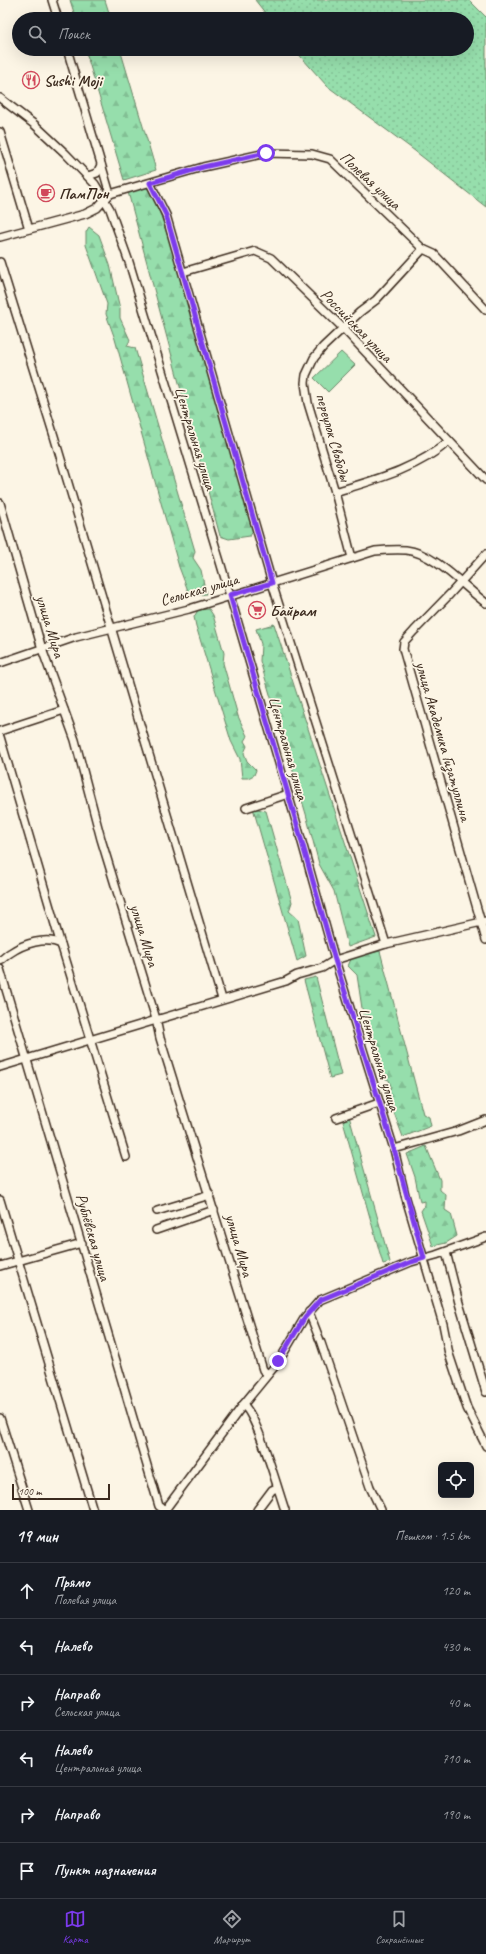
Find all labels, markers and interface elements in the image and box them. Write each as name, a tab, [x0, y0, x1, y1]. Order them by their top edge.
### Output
search box	[12, 12, 474, 56]
icon: search	[26, 23, 48, 45]
text: Поиск	[58, 25, 90, 44]
restaurant icon: Sushi Moji	[21, 70, 41, 90]
place label: Sushi Moji	[44, 71, 103, 91]
route start	[257, 144, 275, 162]
street label: Полевая улица	[335, 147, 406, 215]
cafe icon: ПамПон	[36, 183, 56, 203]
place label: ПамПон	[59, 184, 110, 204]
street label: Российская улица	[316, 285, 397, 368]
street label: Центральная улица	[170, 384, 221, 493]
street label: переулок Свободы	[311, 391, 356, 485]
street label: Сельская улица	[158, 569, 242, 611]
street label: улица Мира	[31, 592, 69, 661]
supermarket icon: Байрам	[247, 600, 267, 620]
place label: Байрам	[270, 601, 318, 621]
street label: улица Академика Гизатуллина	[410, 658, 476, 825]
street label: Центральная улица	[264, 694, 313, 804]
street label: улица Мира	[125, 901, 163, 970]
street label: Центральная улица	[354, 1005, 405, 1114]
street label: Рублёвская улица	[71, 1191, 115, 1285]
street label: улица Мира	[220, 1211, 258, 1280]
route end	[269, 1352, 287, 1370]
map controls	[438, 1462, 474, 1498]
button: locate	[438, 1462, 474, 1498]
scale bar	[12, 1482, 110, 1501]
text: 100 m	[18, 1484, 42, 1498]
text: 19 мин	[16, 1526, 58, 1547]
text: Пешком · 1.5 km	[395, 1528, 470, 1544]
text: Прямо	[54, 1573, 90, 1592]
icon: ahead	[16, 1580, 38, 1602]
text: 120 m	[442, 1583, 470, 1599]
text: Полевая улица	[54, 1592, 116, 1608]
icon: left	[16, 1636, 38, 1658]
text: Налево	[54, 1637, 92, 1656]
text: 430 m	[442, 1639, 470, 1655]
text: Направо	[54, 1685, 100, 1704]
icon: right	[16, 1692, 38, 1714]
text: 40 m	[448, 1695, 470, 1711]
text: Сельская улица	[54, 1704, 119, 1720]
text: Налево	[54, 1741, 92, 1760]
icon: left	[16, 1748, 38, 1770]
text: 710 m	[442, 1751, 470, 1767]
text: Центральная улица	[54, 1760, 141, 1776]
icon: right	[16, 1804, 38, 1826]
text: Направо	[54, 1805, 100, 1824]
text: 190 m	[442, 1807, 470, 1823]
icon: arrive	[16, 1860, 38, 1882]
text: Пункт назначения	[54, 1861, 156, 1880]
tab: Карта	[63, 1908, 88, 1946]
tab: Маршрут	[214, 1908, 250, 1946]
tab: Сохранённые	[375, 1908, 423, 1946]

